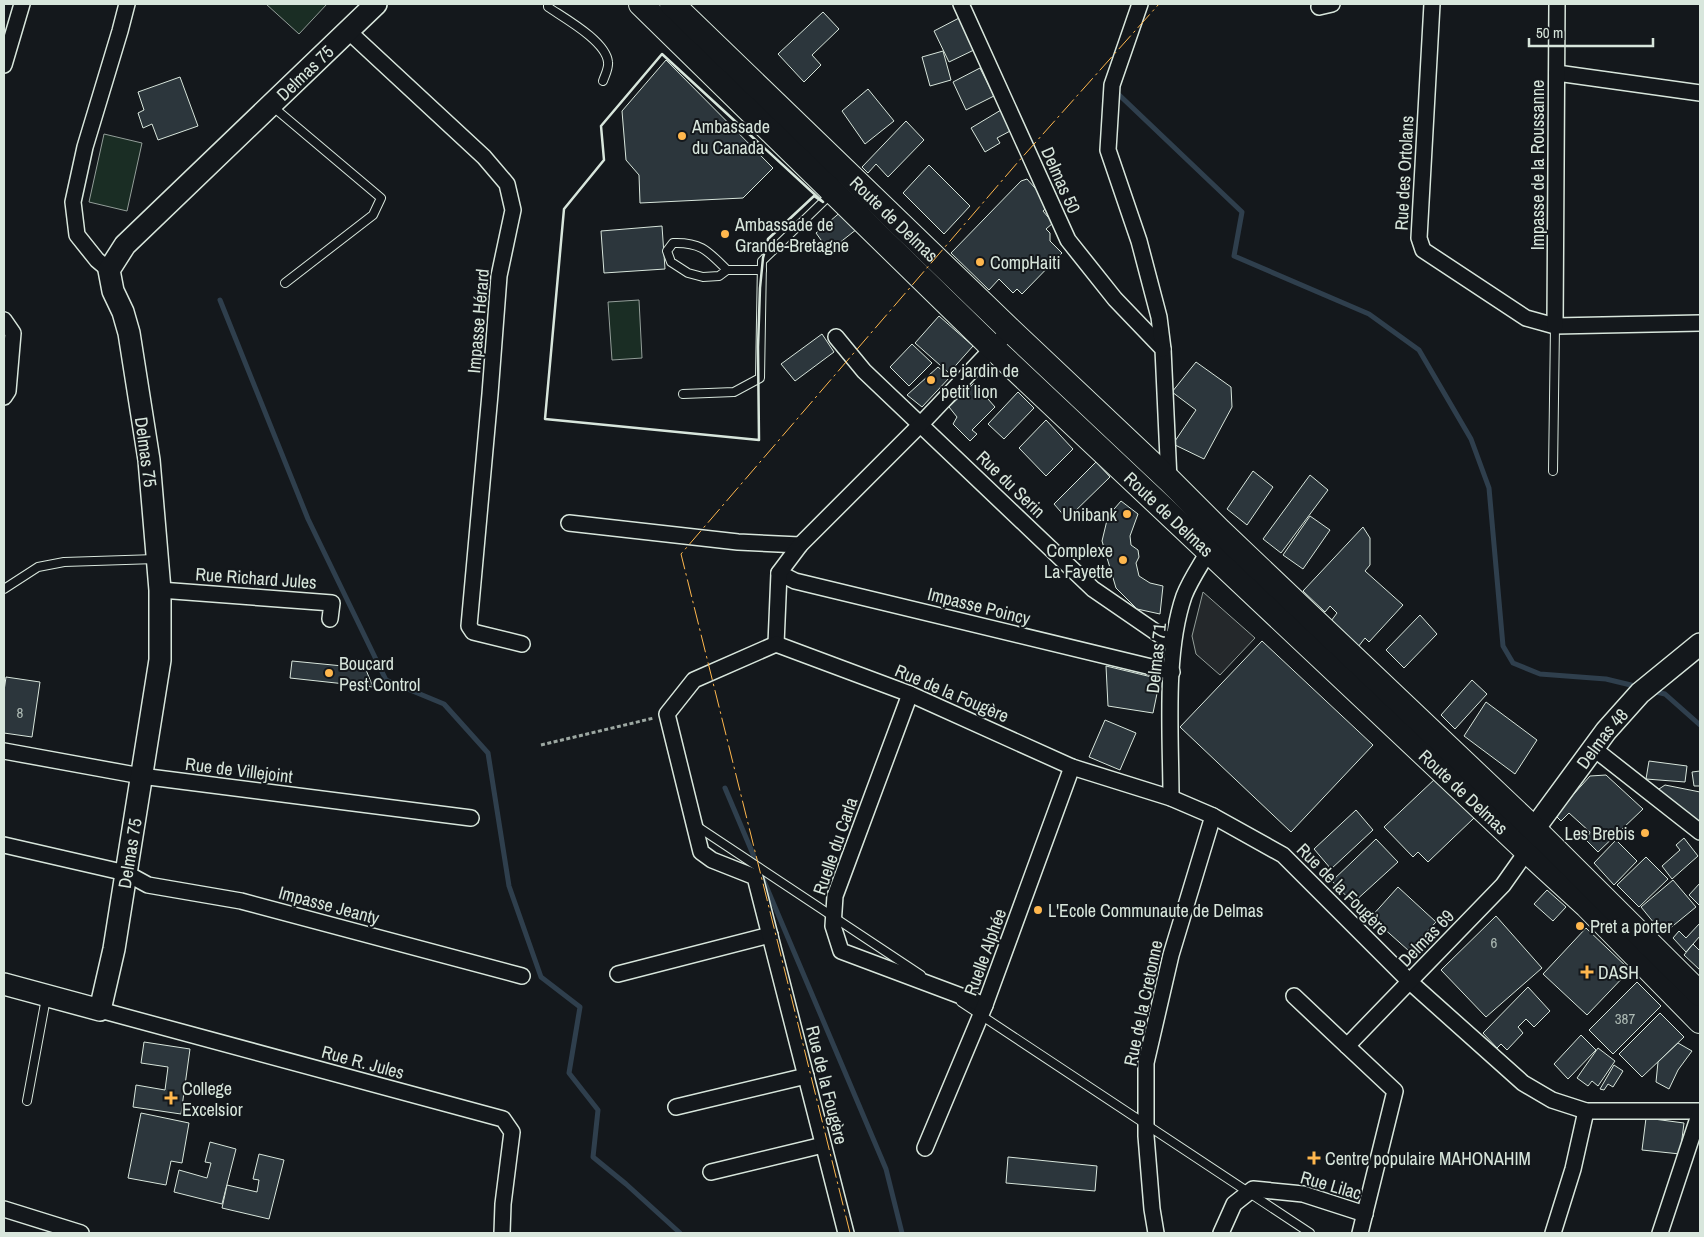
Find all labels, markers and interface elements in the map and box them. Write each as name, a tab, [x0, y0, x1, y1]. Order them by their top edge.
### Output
scale bar	[1529, 15, 1653, 47]
text: 50 m	[1536, 22, 1563, 43]
street label: Delmas 75	[271, 39, 339, 106]
street label: Impasse de la Roussanne	[1525, 80, 1550, 250]
place label: Ambassade du Canada	[691, 114, 770, 160]
street label: Rue des Ortolans	[1389, 115, 1419, 231]
marker: Ambassade du Canada	[676, 130, 688, 142]
street label: Delmas 50	[1035, 143, 1087, 217]
street label: Route de Delmas	[845, 170, 944, 267]
place label: Ambassade de Grande-Bretagne	[734, 212, 849, 258]
marker: Ambassade de Grande-Bretagne	[719, 228, 731, 240]
place label: CompHaiti	[990, 250, 1061, 275]
marker: CompHaiti	[974, 256, 986, 268]
street label: Impasse Hérard	[461, 268, 495, 374]
place label: Le jardin de petit lion	[941, 358, 1019, 404]
marker: Le jardin de petit lion	[925, 374, 937, 386]
street label: Delmas 75	[129, 415, 163, 489]
street label: Rue du Serin	[971, 445, 1051, 523]
street label: Route de Delmas	[1119, 466, 1219, 562]
place label: Unibank	[1062, 502, 1118, 527]
marker: Unibank	[1121, 508, 1133, 520]
place label: Complexe La Fayette	[1044, 538, 1113, 584]
marker: Complexe La Fayette	[1117, 554, 1129, 566]
street label: Rue Richard Jules	[195, 561, 317, 595]
street label: Impasse Poincy	[925, 581, 1034, 631]
street label: Delmas 71	[1140, 621, 1172, 694]
place label: Boucard Pest Control	[339, 651, 420, 697]
street label: Rue de la Fougère	[891, 658, 1013, 728]
marker: Boucard Pest Control	[323, 667, 335, 679]
house number: 8	[17, 702, 24, 723]
street label: Delmas 48	[1570, 703, 1633, 774]
street label: Route de Delmas	[1414, 743, 1514, 840]
street label: Rue de Villejoint	[184, 751, 294, 789]
street label: Ruelle du Carla	[807, 794, 863, 898]
street label: Delmas 75	[111, 816, 147, 890]
place label: Les Brebis	[1564, 821, 1635, 846]
marker: Les Brebis	[1639, 827, 1651, 839]
street label: Rue de la Fougère	[1291, 837, 1395, 941]
street label: Impasse Jeanty	[276, 880, 383, 931]
place label: L'Ecole Communaute de Delmas	[1048, 898, 1263, 923]
marker: L'Ecole Communaute de Delmas	[1032, 904, 1044, 916]
street label: Delmas 69	[1393, 904, 1459, 972]
street label: Ruelle Alphée	[958, 905, 1012, 999]
place label: Pret a porter	[1590, 914, 1672, 939]
marker: Pret a porter	[1574, 920, 1586, 932]
house number: 6	[1491, 932, 1498, 953]
street label: Rue de la Cretonne	[1117, 938, 1169, 1068]
place label: DASH	[1598, 960, 1639, 985]
marker: DASH	[1580, 965, 1594, 979]
house number: 387	[1615, 1008, 1635, 1029]
street label: Rue de la Fougère	[800, 1023, 854, 1147]
street label: Rue R. Jules	[319, 1039, 407, 1085]
place label: College Excelsior	[182, 1076, 243, 1122]
marker: College Excelsior	[164, 1091, 178, 1105]
place label: Centre populaire MAHONAHIM	[1325, 1146, 1531, 1171]
marker: Centre populaire MAHONAHIM	[1307, 1151, 1321, 1165]
street label: Rue Lilac	[1298, 1164, 1364, 1206]

